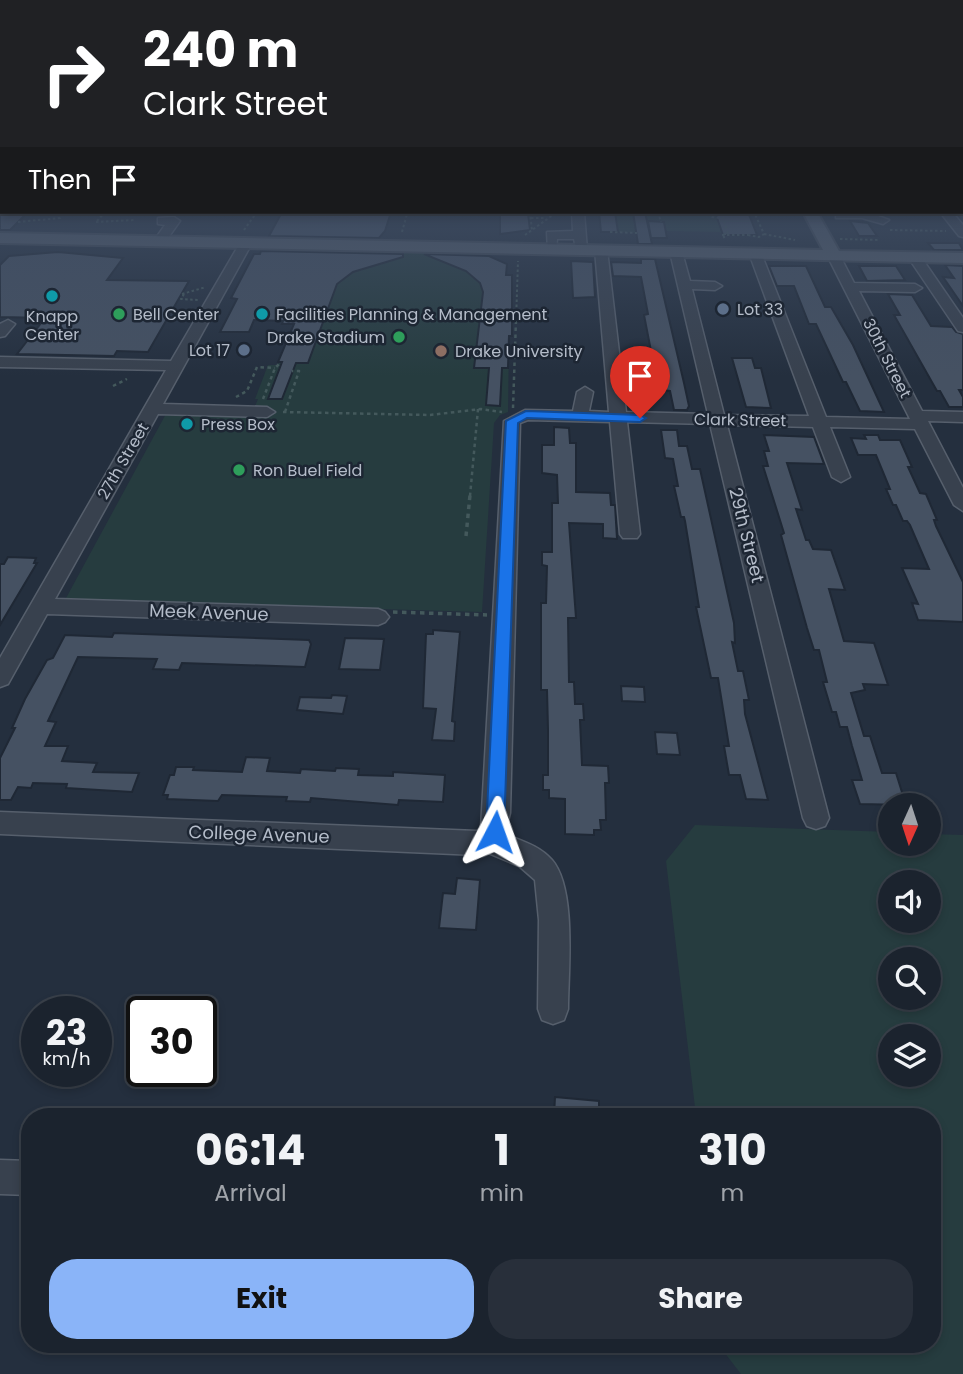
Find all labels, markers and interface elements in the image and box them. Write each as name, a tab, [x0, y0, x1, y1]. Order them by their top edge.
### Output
text: 240 m	[143, 16, 298, 84]
icon: right	[28, 28, 119, 119]
text: Clark Street	[143, 81, 328, 126]
icon: arrive	[105, 161, 143, 199]
text: Then	[28, 162, 91, 198]
marker: Knapp Center	[44, 288, 60, 304]
place label: Lot 33	[737, 298, 783, 321]
marker: Lot 33	[715, 301, 731, 317]
place label: Bell Center	[133, 303, 219, 326]
place label: Facilities Planning & Management	[276, 303, 548, 326]
place label: Knapp Center	[25, 305, 79, 346]
marker: Bell Center	[111, 306, 127, 322]
marker: Facilities Planning & Management	[254, 306, 270, 322]
street label: 30th Street	[857, 314, 917, 402]
place label: Drake Stadium	[267, 326, 385, 349]
marker: Drake Stadium	[391, 329, 407, 345]
place label: Lot 17	[189, 339, 230, 362]
place label: Drake University	[455, 340, 583, 363]
marker: Lot 17	[236, 342, 252, 358]
marker: Drake University	[433, 343, 449, 359]
pin	[610, 346, 670, 418]
icon: arrive	[621, 357, 659, 395]
street label: Clark Street	[694, 408, 787, 432]
place label: Press Box	[201, 413, 275, 436]
marker: Press Box	[179, 416, 195, 432]
street label: 27th Street	[92, 418, 154, 504]
place label: Ron Buel Field	[253, 459, 362, 482]
marker: Ron Buel Field	[231, 462, 247, 478]
street label: 29th Street	[723, 485, 771, 585]
street label: Meek Avenue	[149, 597, 269, 627]
north arrow	[878, 793, 942, 856]
map controls	[878, 793, 941, 1087]
position arrow	[458, 795, 532, 869]
street label: College Avenue	[188, 819, 330, 849]
button: sound	[878, 870, 941, 933]
button: search	[878, 947, 941, 1010]
speed limit sign: 30	[126, 996, 217, 1087]
text: 23	[46, 1008, 87, 1057]
button: layers	[878, 1024, 941, 1087]
text: km/h	[43, 1046, 90, 1071]
text: 06:14	[195, 1121, 306, 1180]
text: 1	[494, 1121, 510, 1180]
text: 310	[698, 1121, 767, 1180]
text: Arrival	[214, 1177, 287, 1209]
text: min	[480, 1177, 524, 1209]
text: m	[721, 1177, 744, 1209]
button: Exit	[49, 1259, 474, 1339]
button: Share	[488, 1259, 913, 1339]

